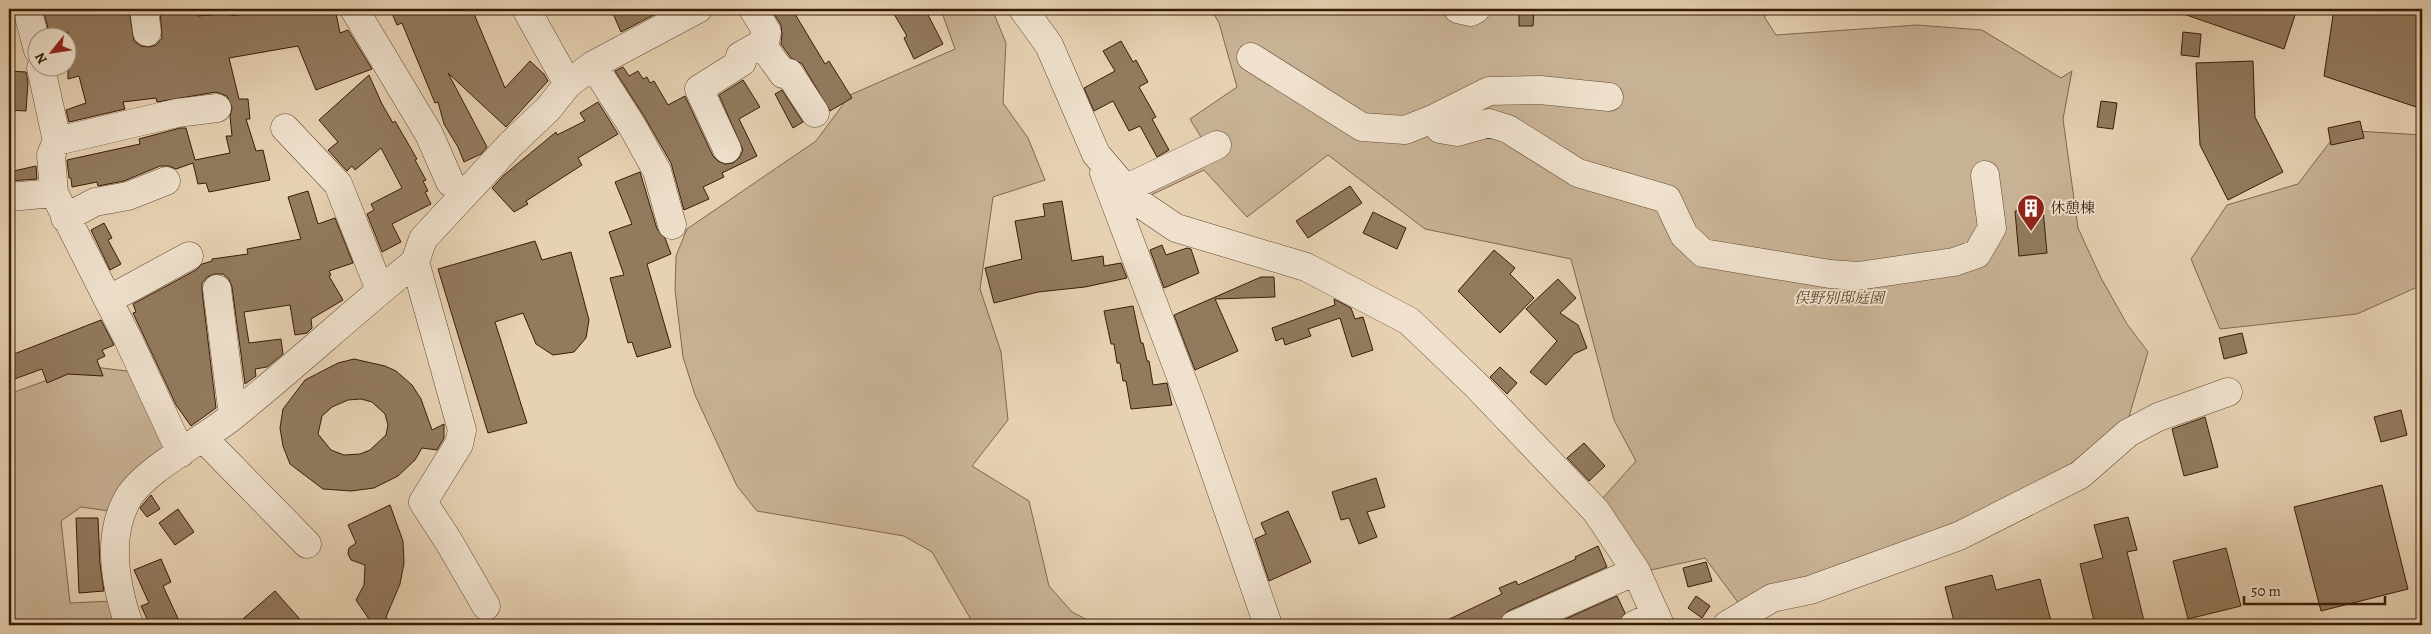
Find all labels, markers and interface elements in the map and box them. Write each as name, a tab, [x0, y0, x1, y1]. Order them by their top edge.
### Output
north arrow	[28, 28, 78, 78]
text: N	[30, 49, 52, 67]
building icon: 休憩棟	[2016, 193, 2046, 232]
place label: 休憩棟	[2050, 198, 2095, 218]
park label: 俣野別邸庭園	[1794, 288, 1887, 308]
scale bar	[2244, 574, 2385, 606]
text: 50 m	[2251, 581, 2281, 601]

